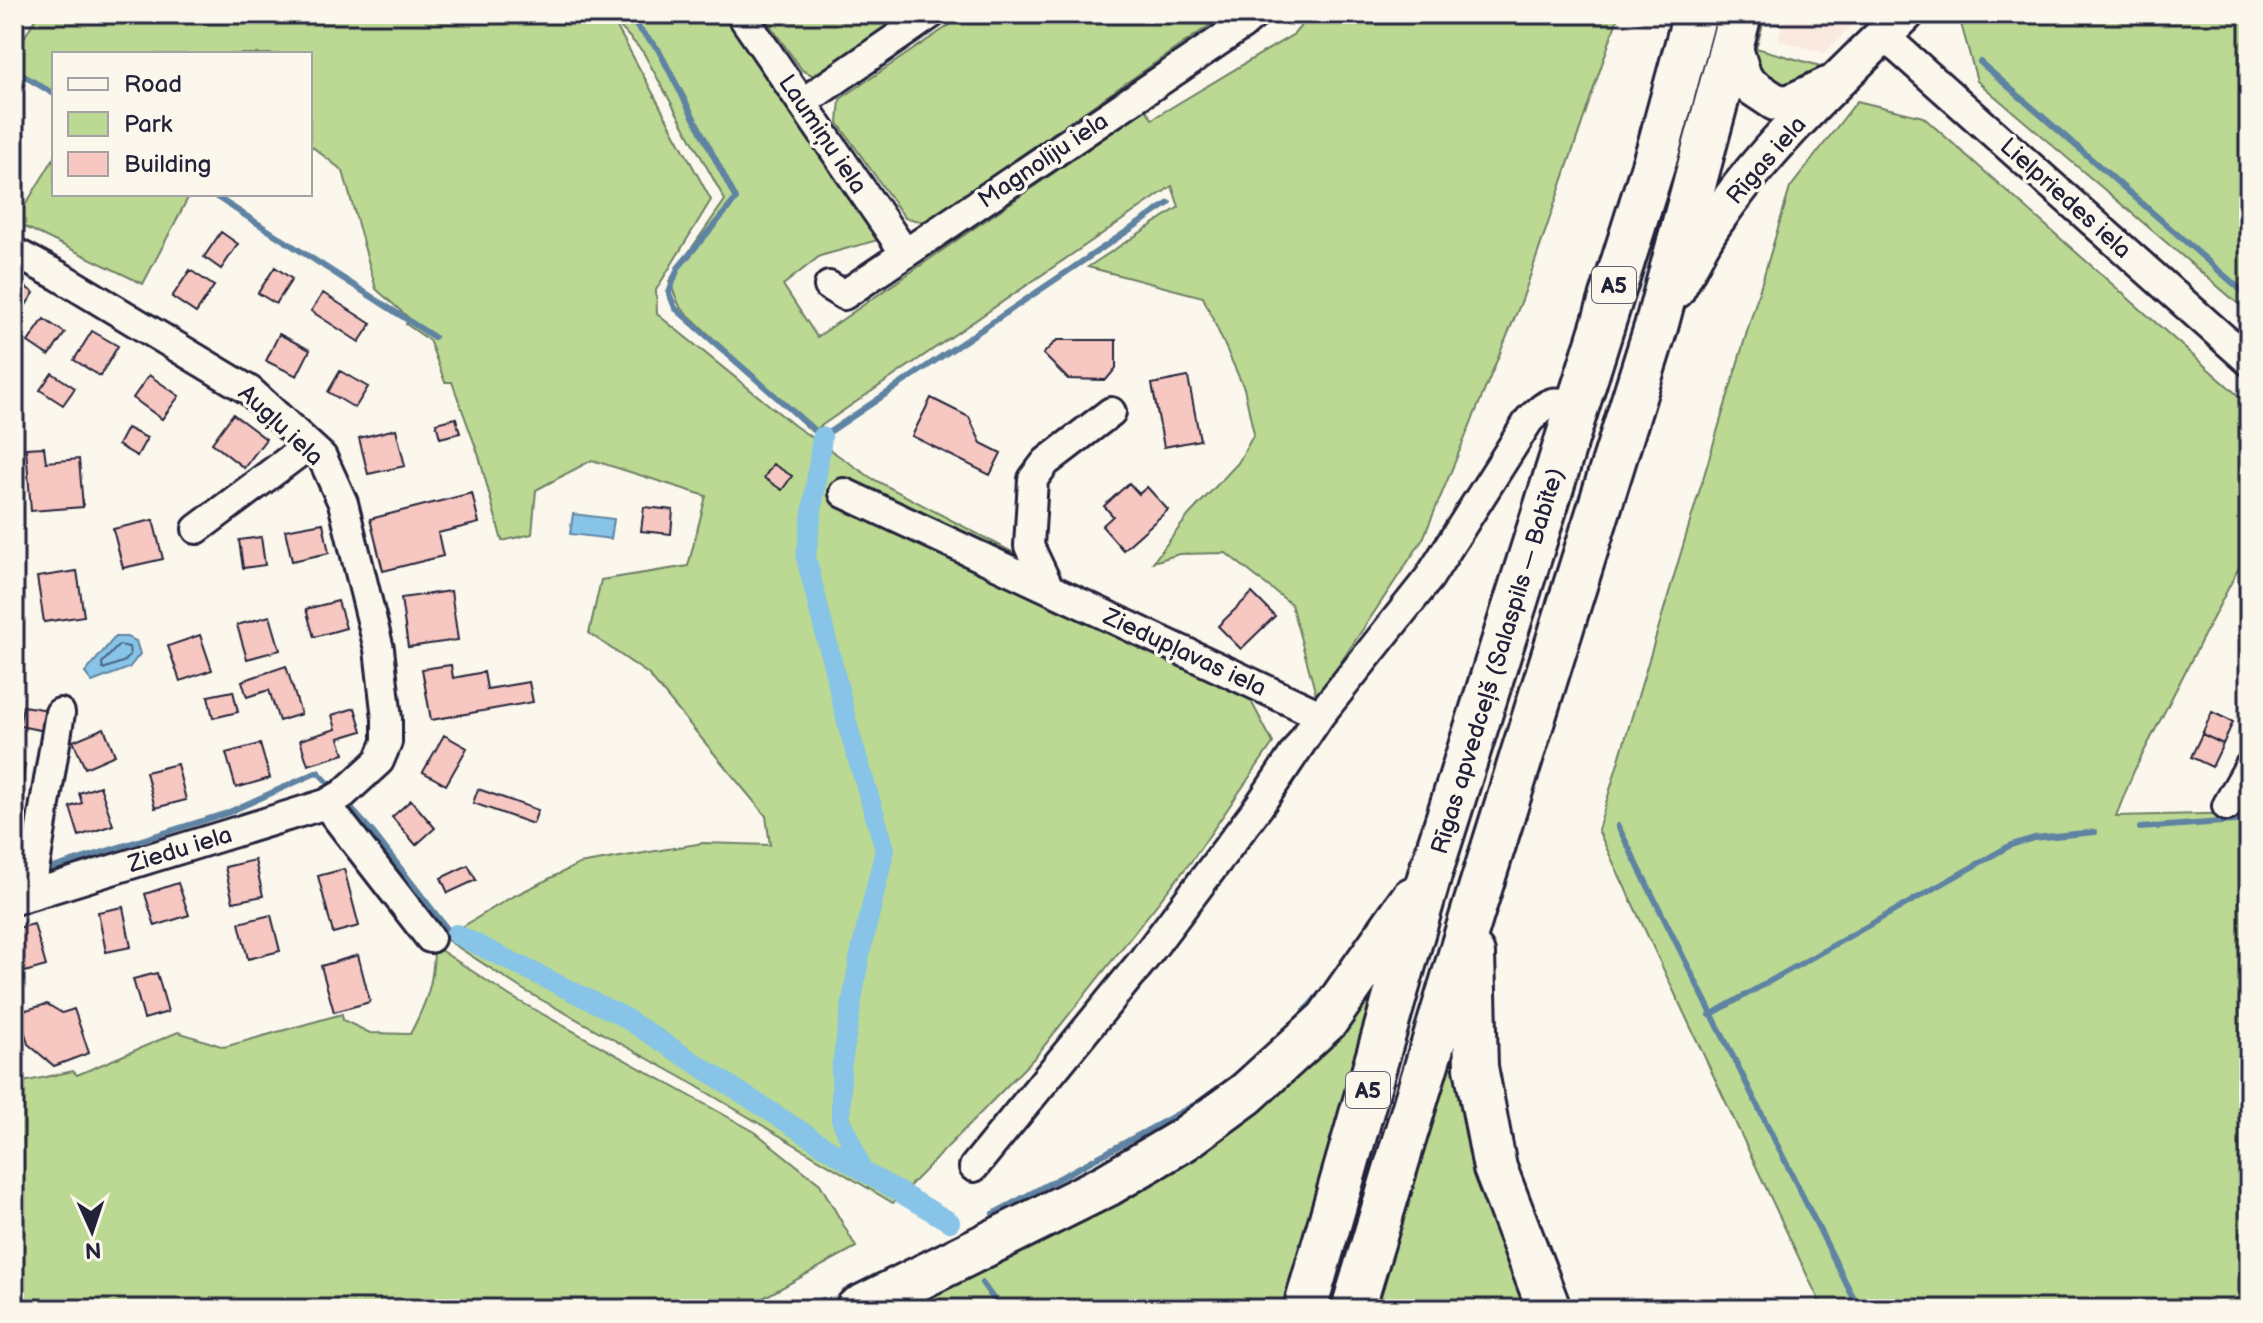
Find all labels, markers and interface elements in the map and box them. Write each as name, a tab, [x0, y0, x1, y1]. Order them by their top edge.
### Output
legend	[52, 52, 312, 196]
street label: Laumiņu iela	[772, 69, 873, 199]
text: Road	[124, 70, 182, 99]
street label: Magnoliju iela	[973, 106, 1114, 215]
text: Park	[124, 110, 172, 139]
street label: Rīgas iela	[1720, 110, 1812, 210]
street label: Lielpriedes iela	[1994, 132, 2137, 265]
text: Building	[124, 150, 211, 179]
road number: A5	[1592, 267, 1636, 303]
street label: Augļu iela	[232, 379, 329, 472]
street label: Rīgas apvedceļš (Salaspils — Babīte)	[1425, 465, 1570, 858]
street label: Ziedupļavas iela	[1098, 602, 1271, 703]
street label: Ziedu iela	[124, 820, 235, 879]
road number: A5	[1346, 1072, 1390, 1108]
north arrow	[52, 1191, 132, 1271]
text: N	[84, 1236, 102, 1263]

